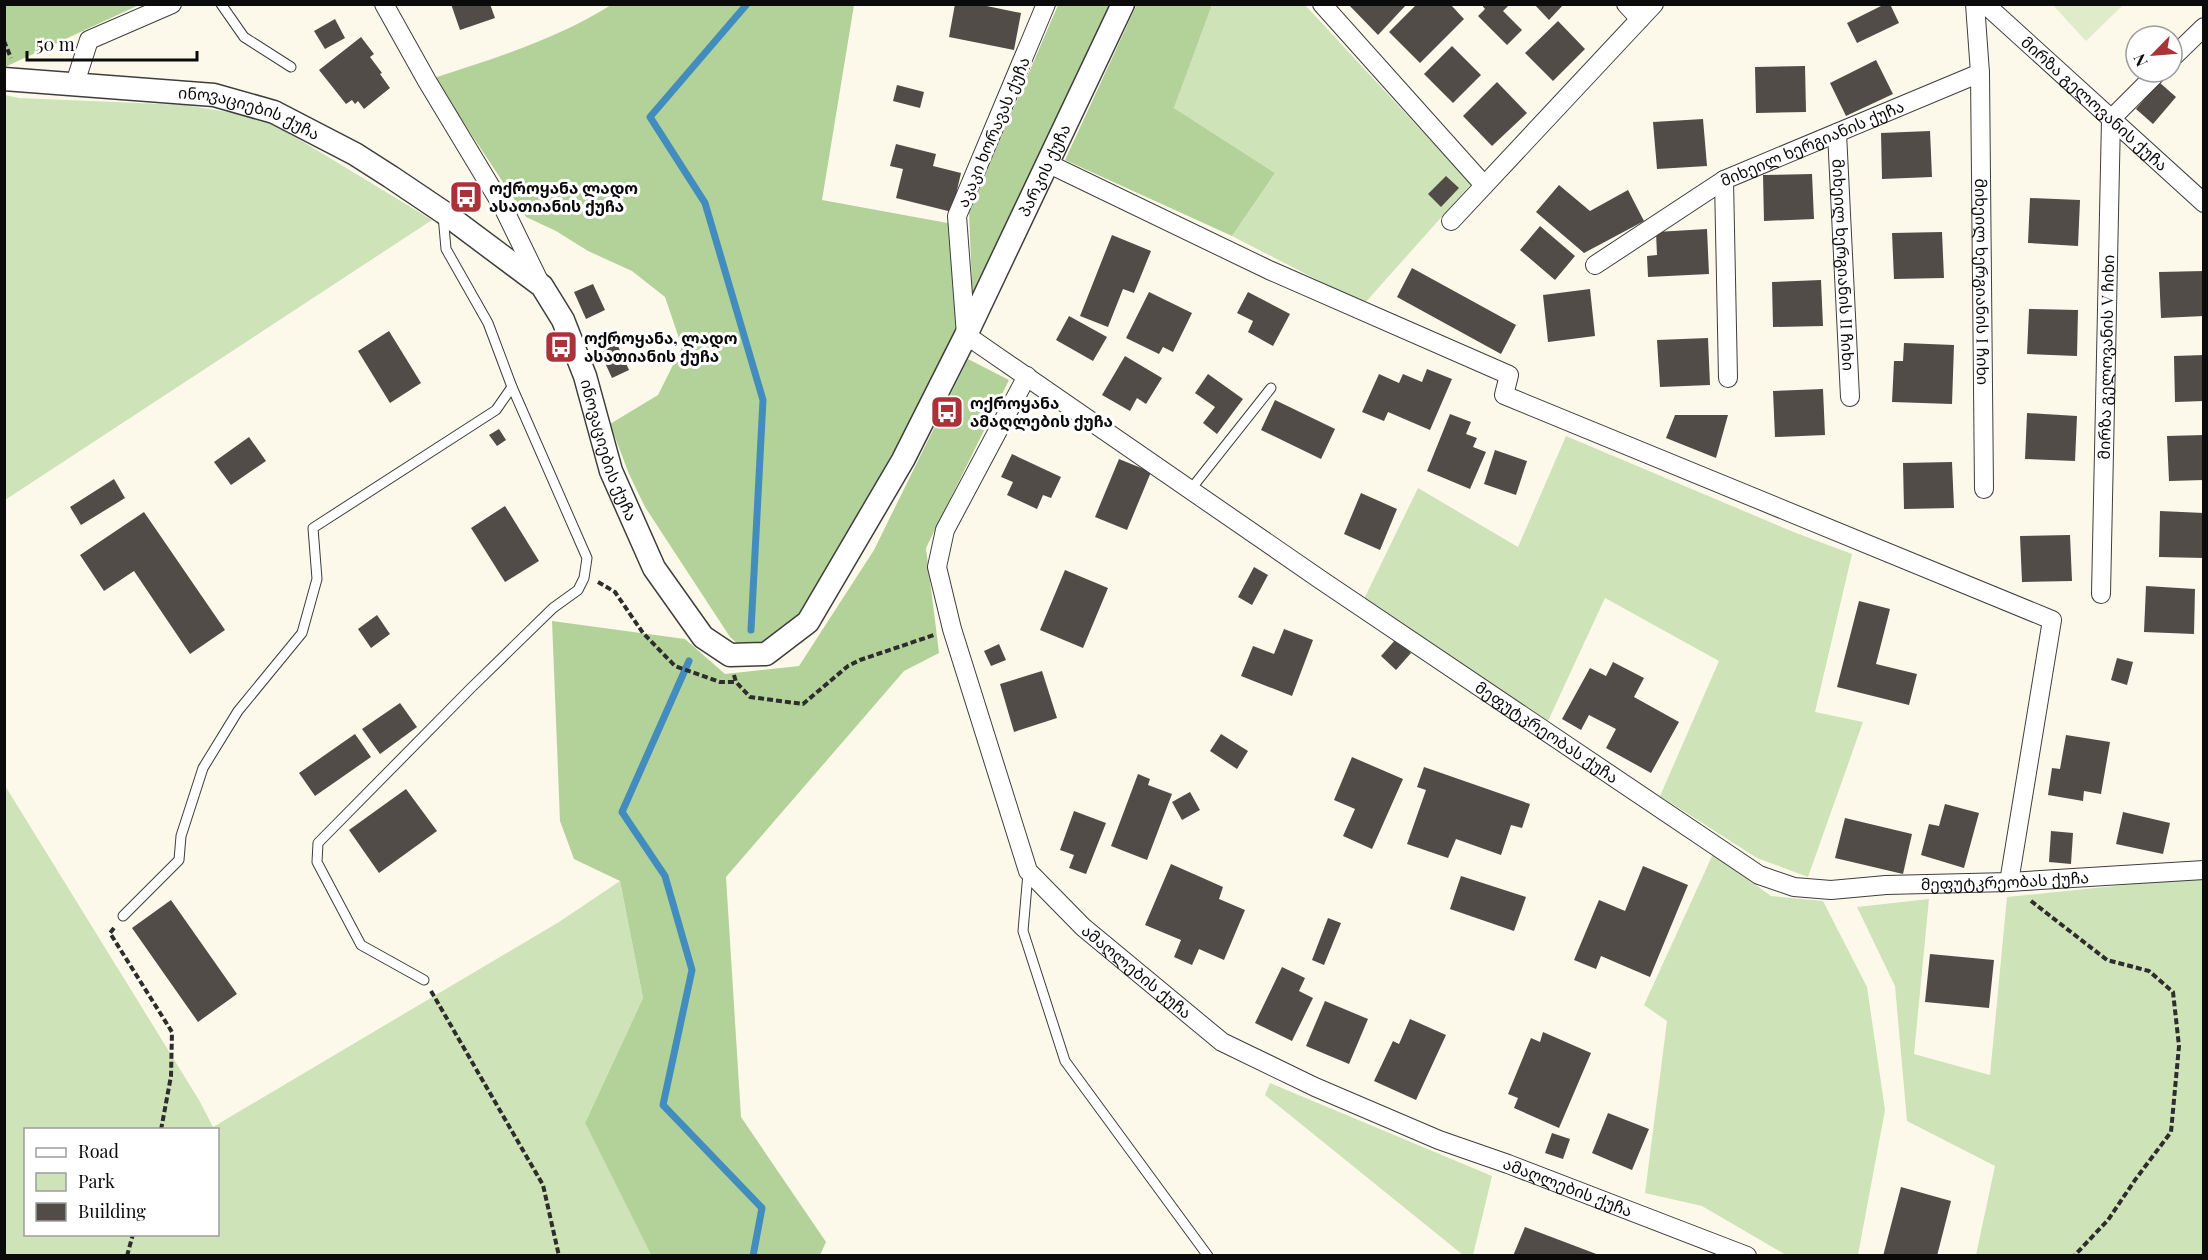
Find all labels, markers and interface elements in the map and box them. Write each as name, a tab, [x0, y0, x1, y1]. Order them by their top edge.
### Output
scale bar	[27, 24, 196, 62]
north arrow	[2124, 24, 2184, 84]
street label: მირზა გელოვანის ქუჩა	[2017, 31, 2173, 175]
text: 50 m	[36, 32, 75, 56]
text: N	[2128, 50, 2152, 70]
street label: აკაკი ხორავას ქუჩა	[951, 53, 1034, 210]
street label: ინოვაციების ქუჩა	[178, 81, 324, 144]
street label: მიხეილ ხერგიანის ქუჩა	[1717, 95, 1907, 190]
street label: პარკის ქუჩა	[1013, 120, 1075, 220]
street label: მიხეილ ხერგიანის II ჩიხი	[1828, 158, 1860, 371]
place label: ოქროყანა ლადო ასათიანის ქუჩა	[489, 177, 638, 216]
street label: მიხეილ ხერგიანის I ჩიხი	[1970, 178, 1994, 385]
bus stop icon: ოქროყანა ლადო ასათიანის ქუჩა	[448, 179, 484, 215]
street label: მირზა გელოვანის V ჩიხი	[2093, 254, 2118, 460]
place label: ოქროყანა, ლადო ასათიანის ქუჩა	[584, 327, 737, 366]
bus stop icon: ოქროყანა, ლადო ასათიანის ქუჩა	[543, 329, 579, 365]
street label: ინოვაციების ქუჩა	[576, 376, 643, 524]
place label: ოქროყანა ამაღლების ქუჩა	[970, 392, 1113, 432]
bus stop icon: ოქროყანა ამაღლების ქუჩა	[929, 394, 965, 430]
street label: მეფუტკრეობას ქუჩა	[1472, 676, 1623, 787]
street label: მეფუტკრეობას ქუჩა	[1921, 866, 2089, 894]
street label: ამაღლების ქუჩა	[1078, 919, 1196, 1023]
legend	[24, 1128, 219, 1236]
text: Road	[78, 1139, 119, 1163]
street label: ამაღლების ქუჩა	[1500, 1152, 1636, 1221]
text: Park	[78, 1169, 115, 1193]
text: Building	[78, 1199, 146, 1223]

